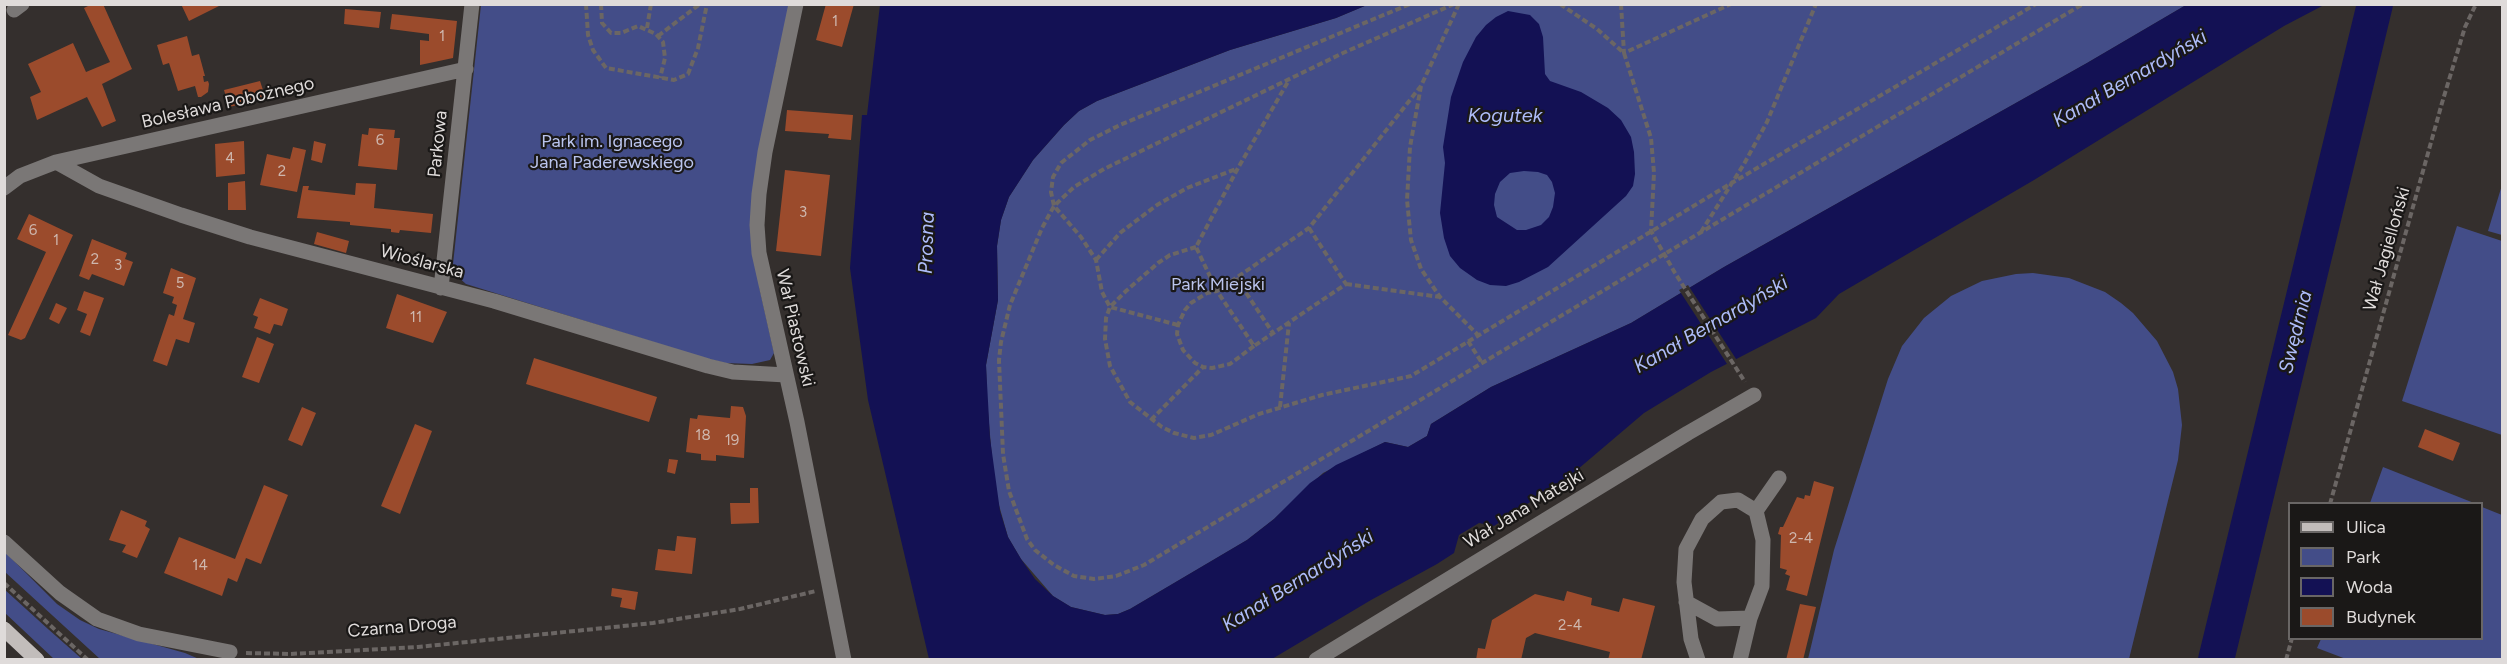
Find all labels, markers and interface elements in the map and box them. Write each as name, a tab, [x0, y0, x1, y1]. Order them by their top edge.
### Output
house number: 1	[832, 13, 838, 31]
water label: Kanał Bernardyński	[2049, 25, 2211, 133]
house number: 1	[439, 28, 445, 46]
street label: Bolesława Pobożnego	[140, 73, 316, 133]
water label: Kogutek	[1468, 104, 1542, 128]
street label: Parkowa	[424, 109, 452, 179]
park label: Park im. Ignacego Jana Paderewskiego	[530, 131, 694, 174]
house number: 6	[376, 132, 384, 150]
house number: 4	[225, 150, 235, 168]
house number: 2	[278, 163, 286, 181]
street label: Wał Jagielloński	[2359, 185, 2415, 313]
house number: 3	[799, 204, 807, 222]
water label: Prosna	[914, 211, 940, 275]
house number: 6	[29, 222, 37, 240]
house number: 1	[53, 232, 59, 250]
street label: Wioślarska	[378, 240, 466, 284]
house number: 2	[91, 251, 99, 269]
house number: 3	[114, 257, 122, 275]
street label: Wał Piastowski	[771, 267, 819, 389]
water label: Kanał Bernardyński	[1630, 271, 1792, 379]
park label: Park Miejski	[1171, 274, 1265, 296]
house number: 5	[176, 275, 184, 293]
water label: Swędrnia	[2274, 288, 2318, 376]
house number: 11	[410, 309, 422, 327]
house number: 18	[695, 427, 711, 445]
house number: 19	[725, 432, 739, 450]
street label: Wał Jana Matejki	[1460, 465, 1588, 553]
legend	[2288, 502, 2483, 640]
text: Ulica	[2346, 516, 2386, 538]
water label: Kanał Bernardyński	[1218, 525, 1378, 637]
house number: 2-4	[1789, 530, 1813, 548]
text: Park	[2346, 546, 2380, 568]
house number: 14	[192, 557, 208, 575]
text: Woda	[2346, 576, 2393, 598]
text: Budynek	[2346, 606, 2416, 628]
street label: Czarna Droga	[347, 611, 457, 643]
house number: 2-4	[1558, 617, 1582, 635]

